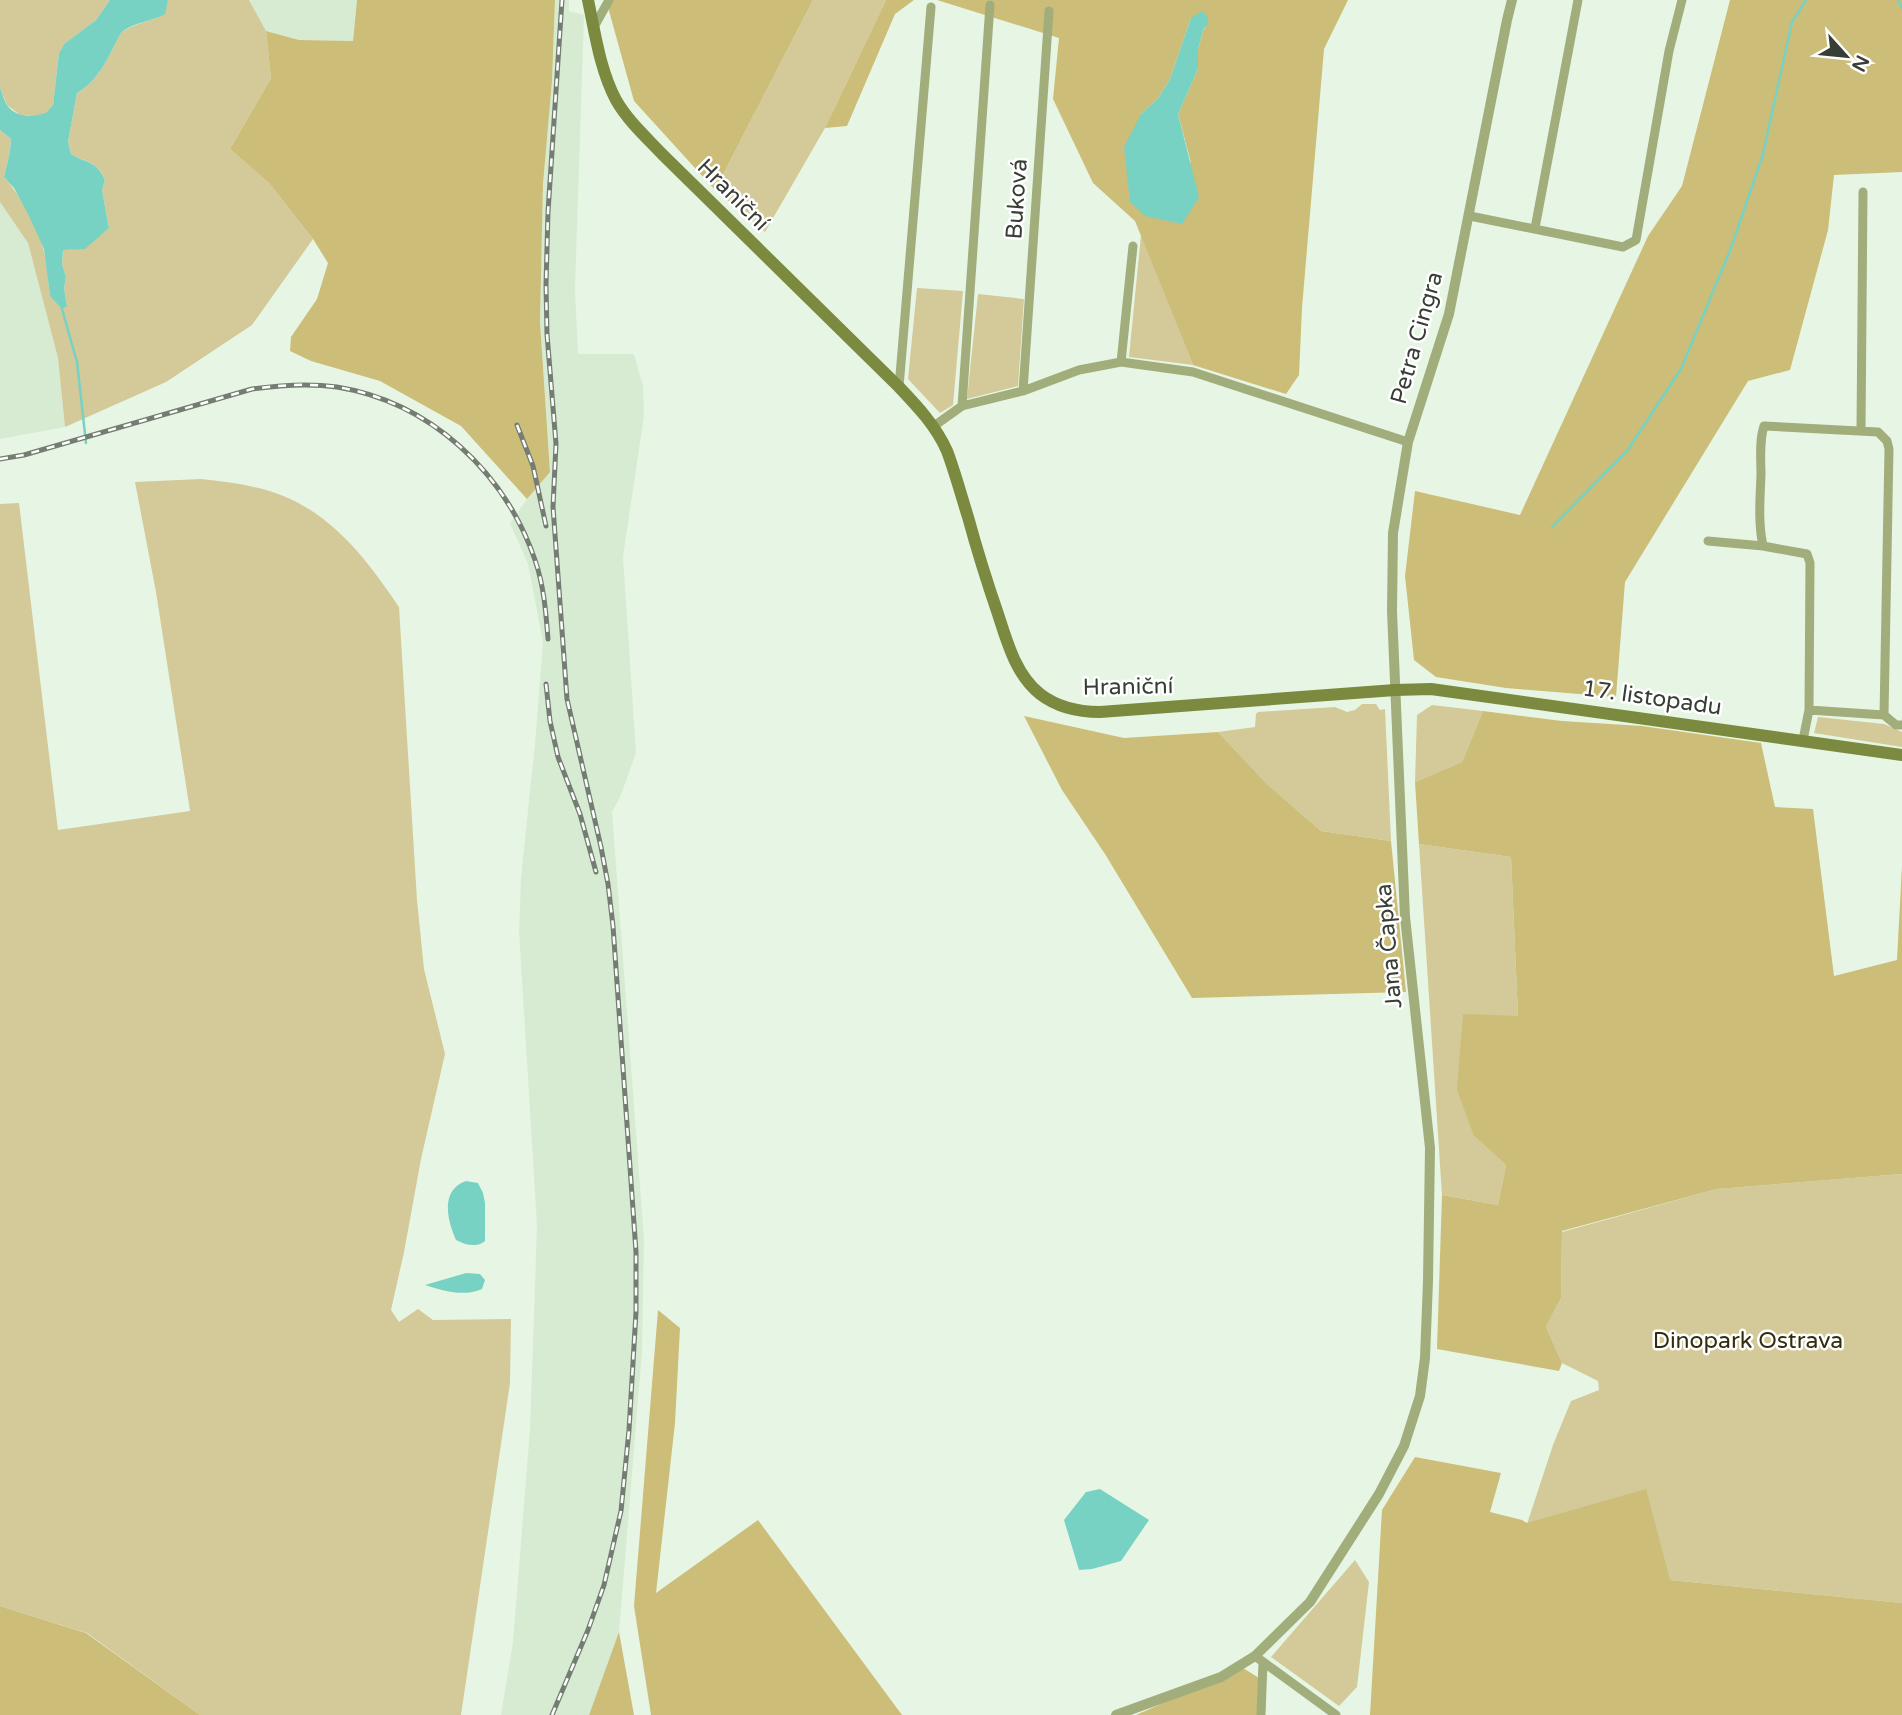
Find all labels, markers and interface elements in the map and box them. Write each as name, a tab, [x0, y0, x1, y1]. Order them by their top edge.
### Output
north arrow	[1811, 21, 1881, 91]
text: N	[1847, 51, 1874, 75]
street label: Hraniční	[691, 153, 775, 237]
street label: Buková	[1000, 158, 1034, 240]
street label: Petra Cingra	[1385, 268, 1449, 408]
street label: Hraniční	[1082, 672, 1174, 702]
street label: 17. listopadu	[1580, 674, 1724, 722]
street label: Jana Čapka	[1370, 882, 1408, 1010]
park label: Dinopark Ostrava	[1653, 1327, 1843, 1355]

